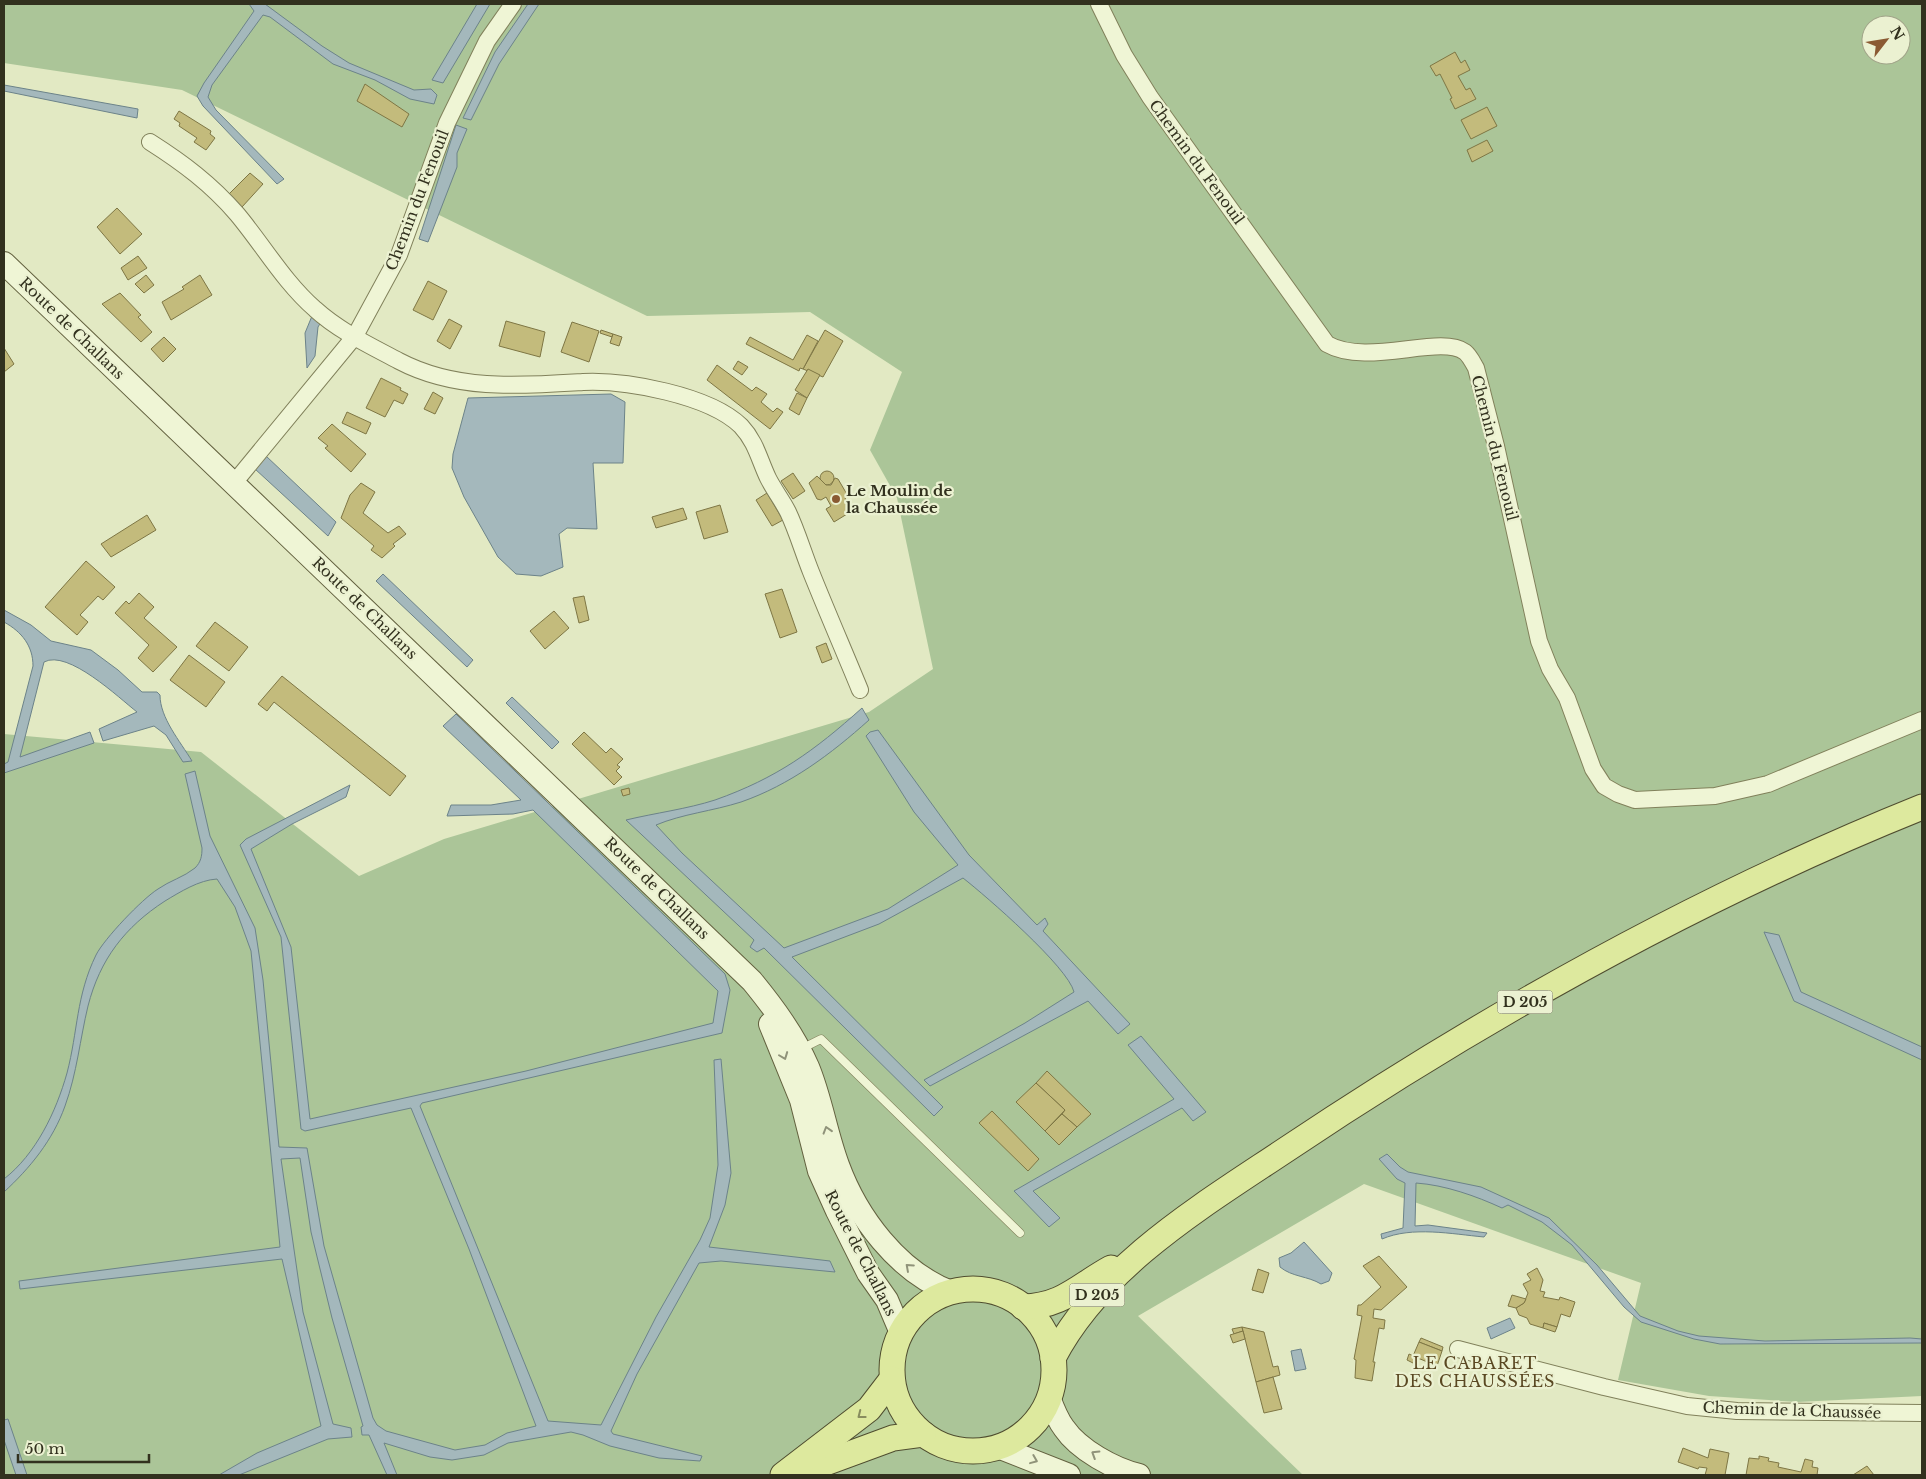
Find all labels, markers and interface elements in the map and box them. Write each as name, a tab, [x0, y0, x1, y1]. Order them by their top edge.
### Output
north arrow	[1861, 15, 1911, 65]
text: N	[1886, 23, 1908, 44]
street label: Chemin du Fenouil	[1145, 96, 1249, 228]
street label: Chemin du Fenouil	[381, 127, 453, 273]
street label: Route de Challans	[15, 273, 129, 383]
street label: Chemin du Fenouil	[1468, 373, 1522, 523]
place label: Le Moulin de la Chaussée	[846, 481, 953, 517]
marker: Le Moulin de la Chaussée	[830, 493, 842, 505]
street label: Route de Challans	[308, 553, 422, 663]
street label: Route de Challans	[600, 833, 714, 943]
road number: D 205	[1498, 990, 1552, 1014]
one-way arrow	[778, 1052, 788, 1060]
one-way arrow	[823, 1126, 833, 1134]
street label: Route de Challans	[821, 1187, 901, 1319]
one-way arrow	[906, 1264, 915, 1273]
road number: D 205	[1070, 1284, 1124, 1306]
district label: LE CABARET DES CHAUSSÉES	[1395, 1353, 1555, 1391]
street label: Chemin de la Chaussée	[1702, 1397, 1882, 1423]
one-way arrow	[858, 1410, 867, 1418]
scale bar	[18, 1432, 149, 1464]
text: 50 m	[25, 1439, 65, 1458]
one-way arrow	[1092, 1451, 1101, 1460]
one-way arrow	[1029, 1454, 1038, 1465]

